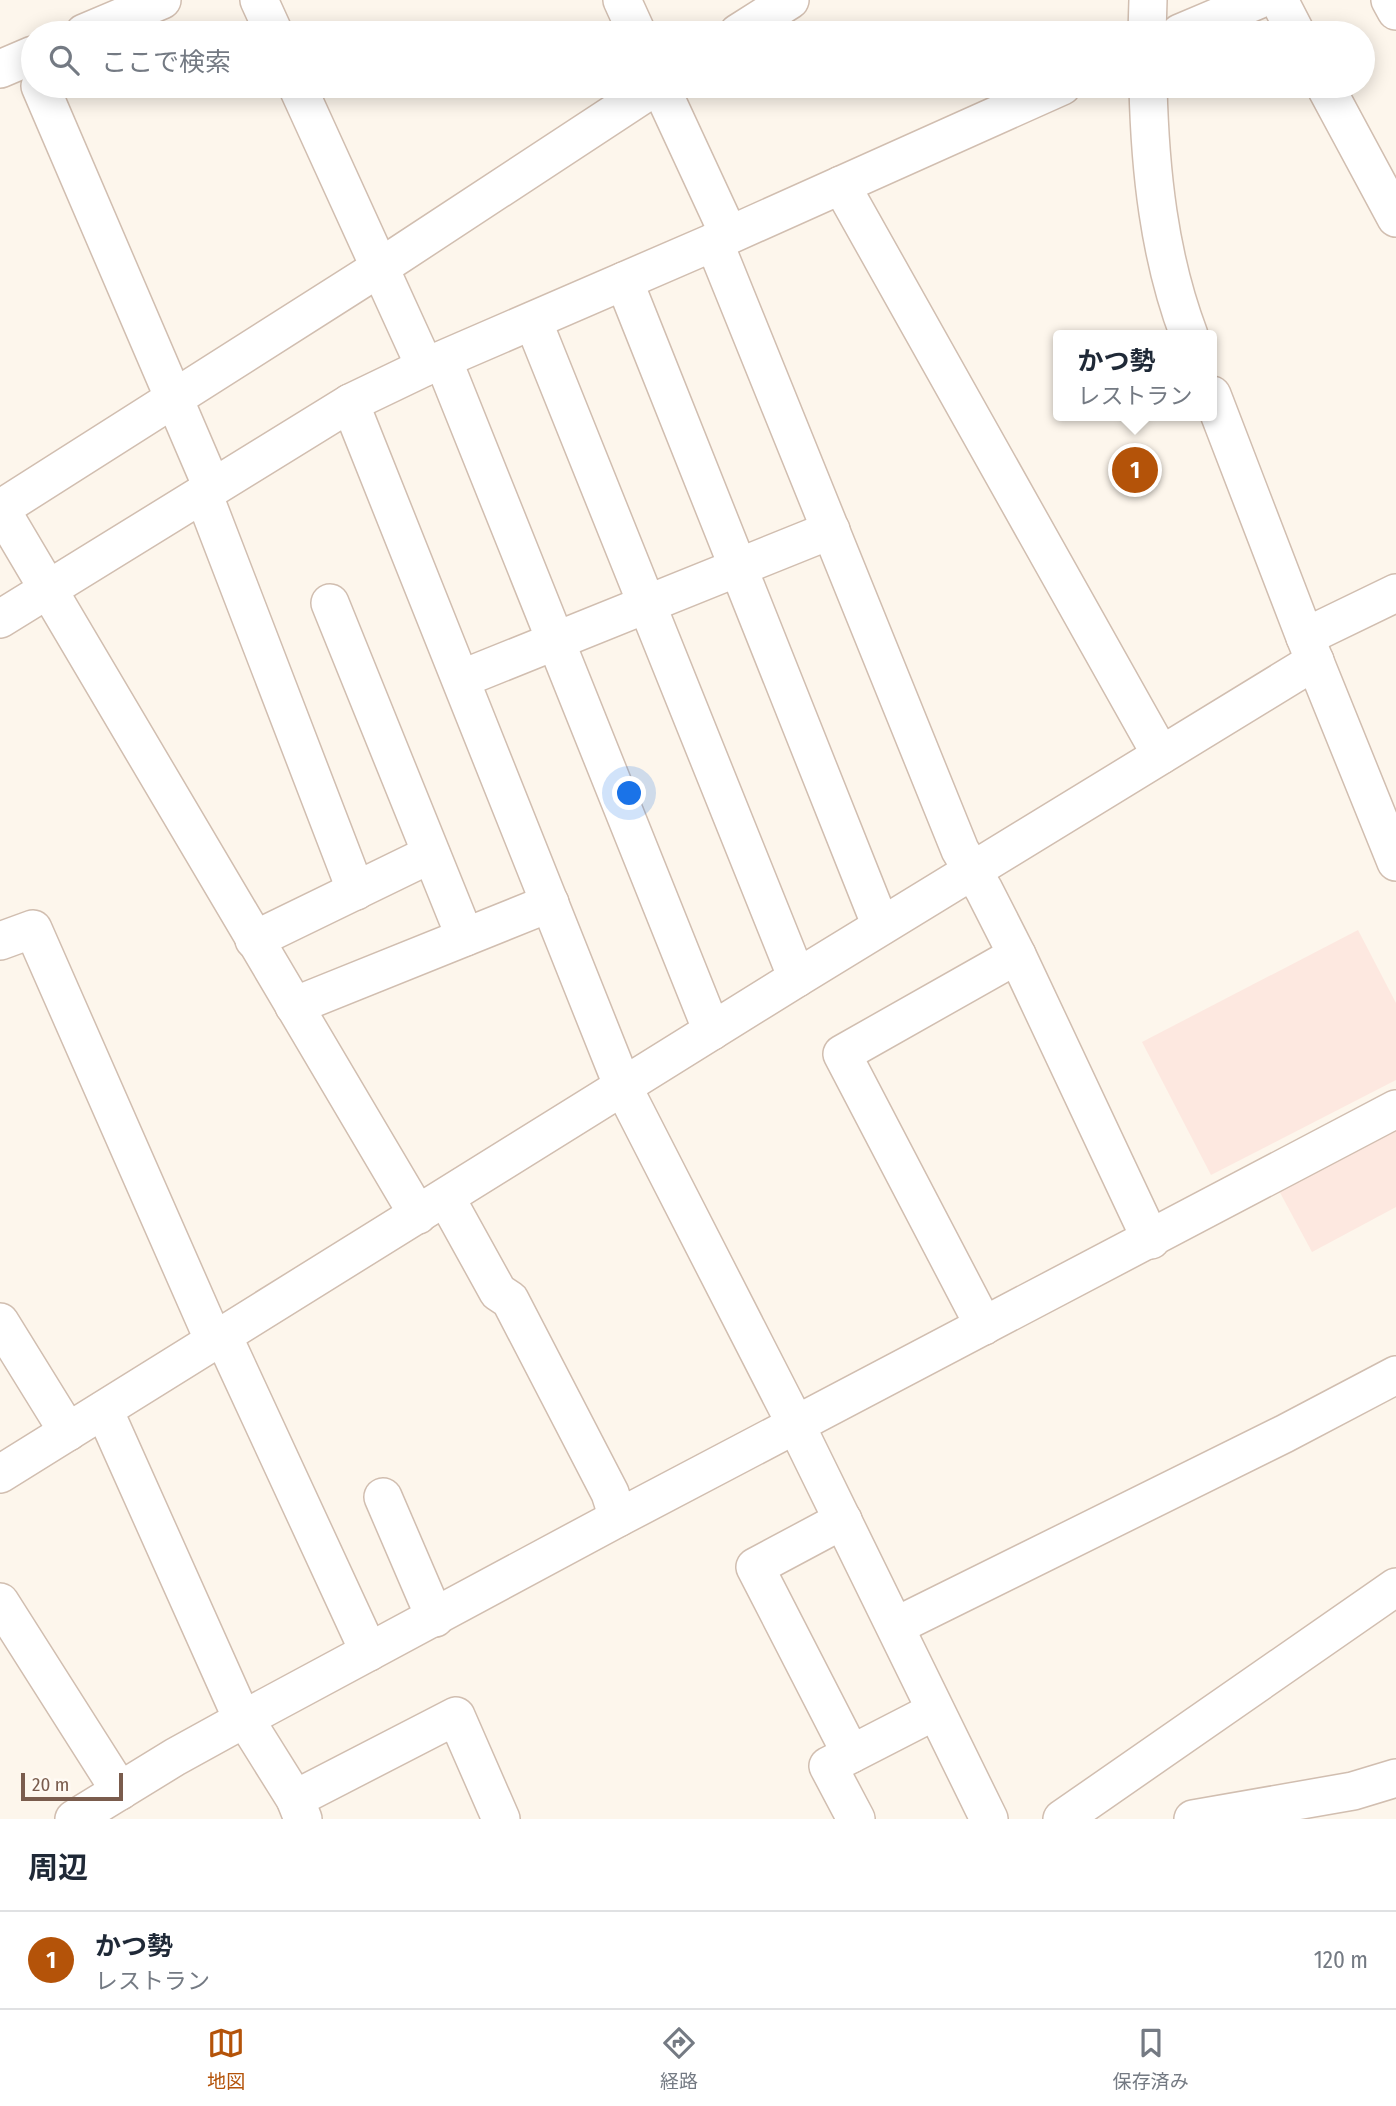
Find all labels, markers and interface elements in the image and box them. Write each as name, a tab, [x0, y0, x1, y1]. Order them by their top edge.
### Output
search box	[21, 21, 1375, 98]
icon: search	[45, 41, 83, 79]
text: ここで検索	[101, 47, 231, 78]
popup	[1053, 330, 1217, 421]
text: かつ勢	[1078, 346, 1156, 377]
text: レストラン	[1078, 382, 1193, 410]
pin: 1	[1112, 444, 1158, 496]
your location	[612, 776, 646, 810]
scale bar	[21, 1770, 122, 1802]
text: 20 m	[32, 1773, 69, 1796]
text: 周辺	[28, 1850, 88, 1886]
text: かつ勢	[95, 1931, 173, 1962]
text: 1	[46, 1946, 56, 1974]
text: 120 m	[1314, 1946, 1368, 1974]
text: レストラン	[95, 1967, 210, 1995]
tab: 地図	[207, 2024, 245, 2093]
tab: 経路	[660, 2024, 698, 2093]
tab: 保存済み	[1113, 2024, 1189, 2093]

